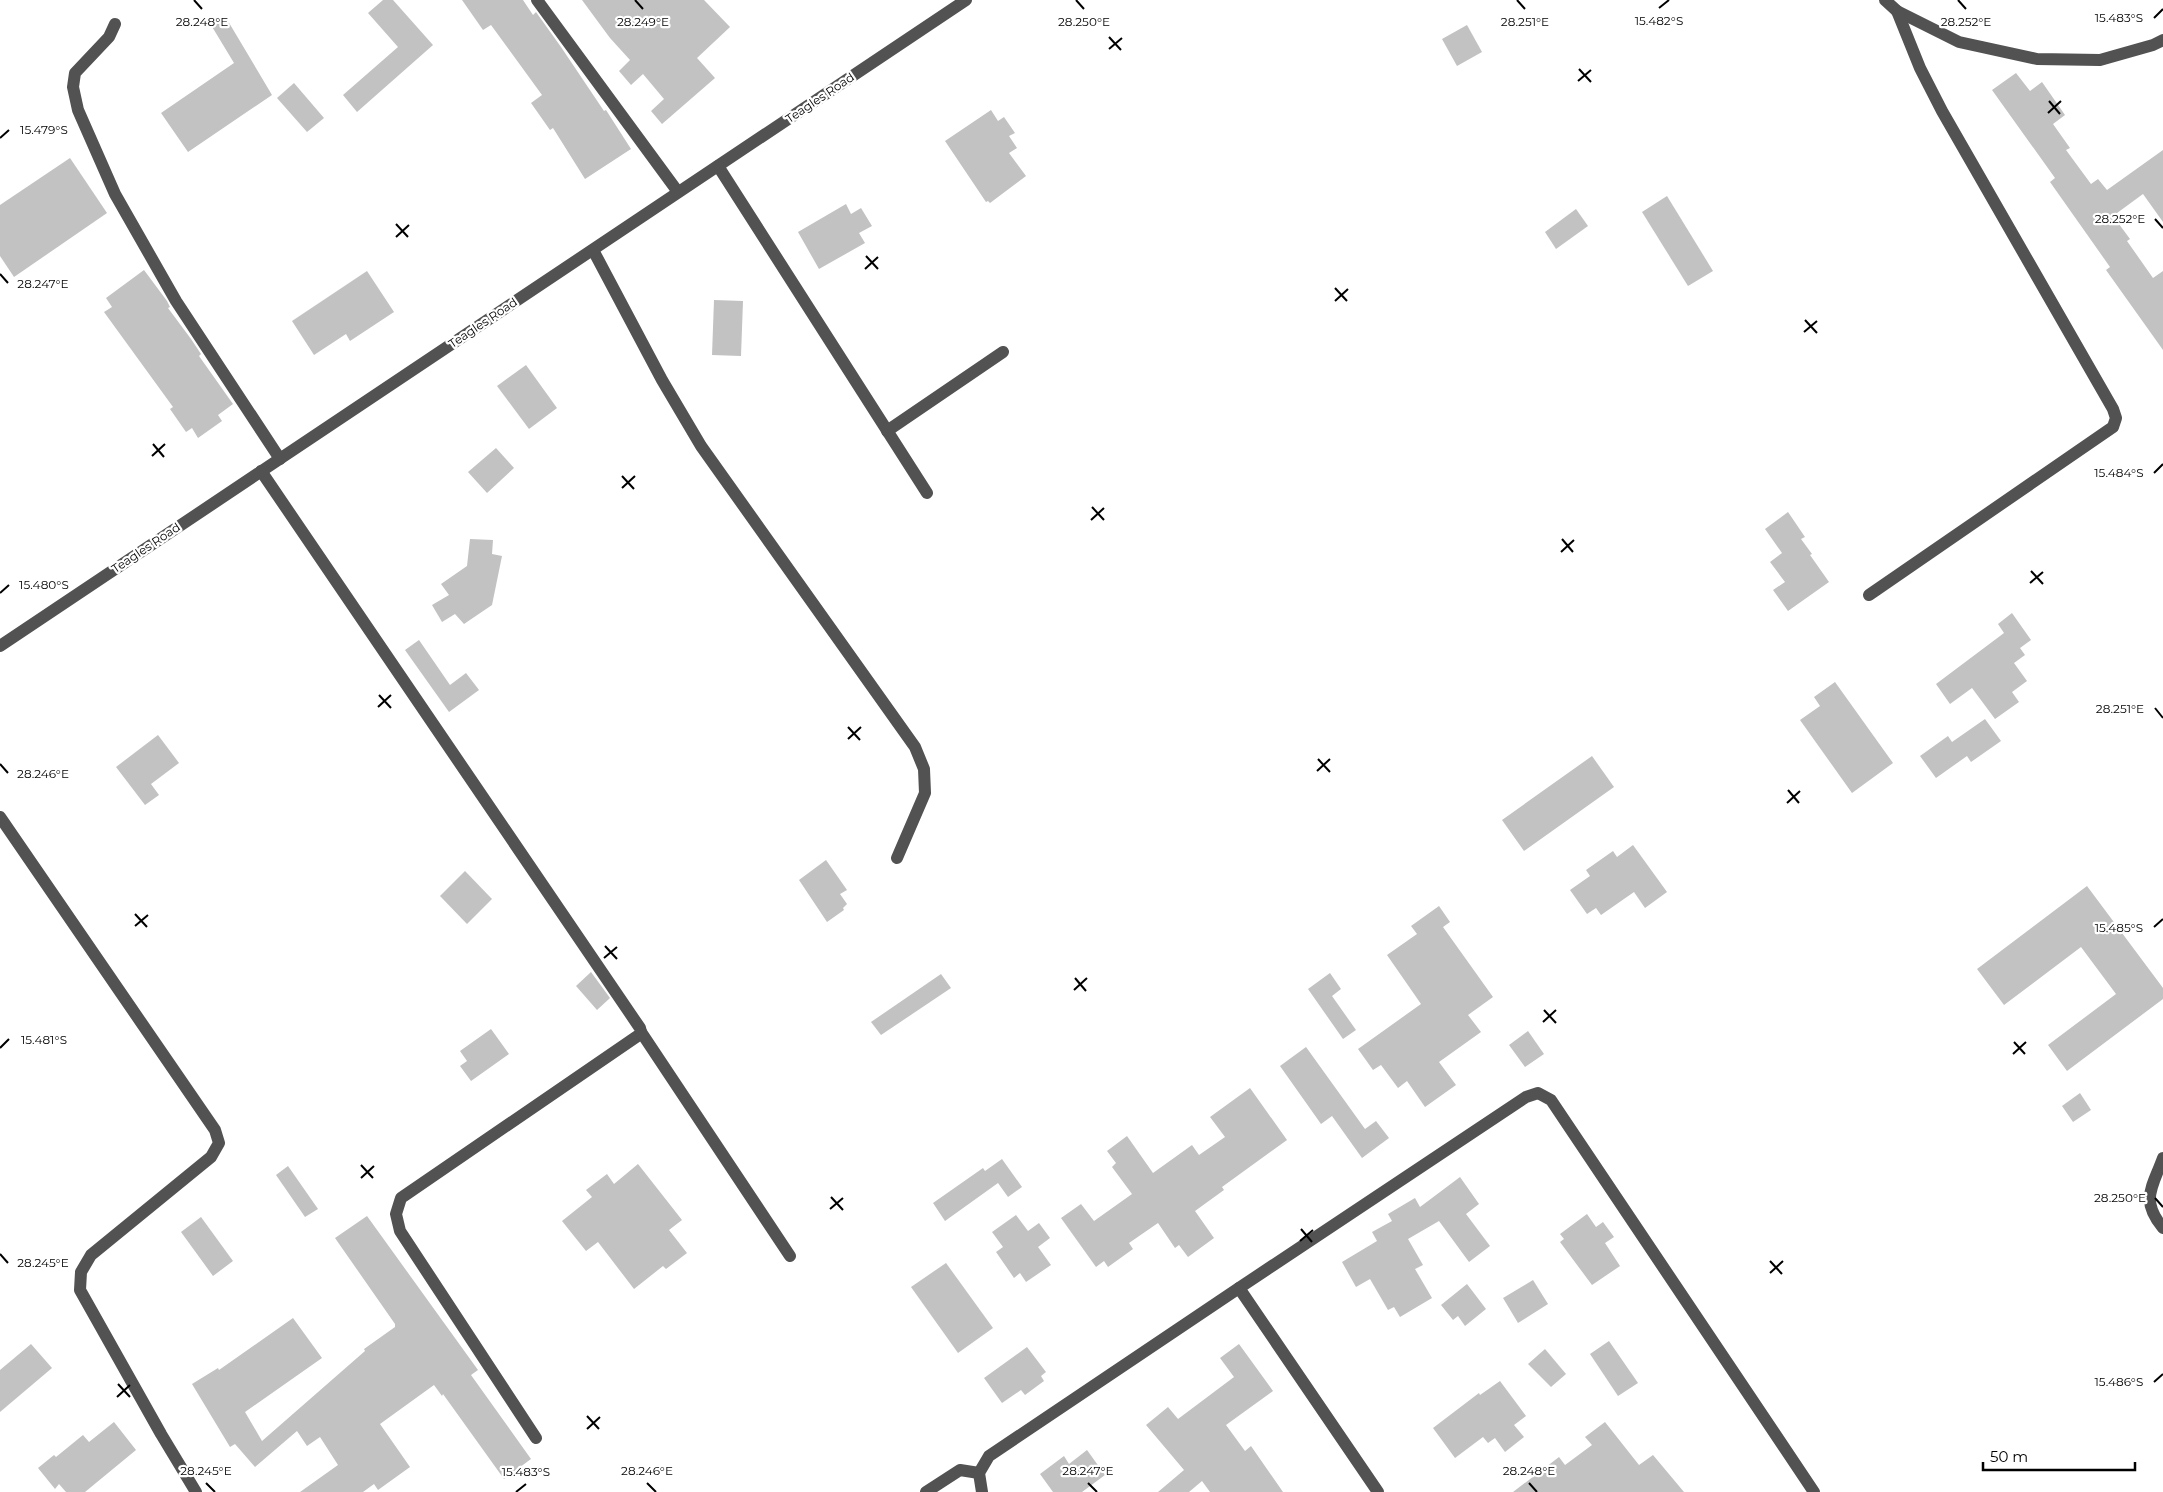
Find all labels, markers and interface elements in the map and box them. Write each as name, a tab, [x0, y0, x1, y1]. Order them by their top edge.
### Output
text: 15.483°S	[2095, 10, 2143, 25]
text: 15.482°S	[1635, 13, 1683, 28]
text: 28.248°E	[176, 14, 228, 29]
text: 28.249°E	[617, 14, 669, 29]
text: 28.250°E	[1058, 14, 1110, 29]
text: 28.251°E	[1501, 14, 1549, 29]
text: 28.252°E	[1941, 14, 1991, 29]
street label: Teagles Road	[783, 69, 857, 126]
text: 15.479°S	[20, 122, 68, 137]
text: 28.252°E	[2095, 211, 2145, 226]
text: 28.247°E	[17, 276, 69, 291]
street label: Teagles Road	[446, 294, 520, 351]
text: 15.484°S	[2094, 465, 2144, 480]
street label: Teagles Road	[109, 519, 183, 576]
text: 15.480°S	[19, 577, 69, 592]
text: 28.251°E	[2096, 701, 2144, 716]
text: 28.246°E	[17, 766, 69, 781]
text: 15.485°S	[2095, 920, 2143, 935]
text: 15.481°S	[21, 1032, 67, 1047]
text: 28.250°E	[2094, 1190, 2146, 1205]
text: 28.245°E	[17, 1255, 69, 1270]
text: 15.486°S	[2095, 1374, 2143, 1389]
scale bar	[1983, 1440, 2136, 1472]
text: 50 m	[1990, 1447, 2028, 1466]
text: 28.245°E	[180, 1463, 232, 1478]
text: 28.246°E	[621, 1463, 673, 1478]
text: 28.247°E	[1062, 1463, 1114, 1478]
text: 28.248°E	[1503, 1463, 1555, 1478]
text: 15.483°S	[502, 1464, 550, 1479]

